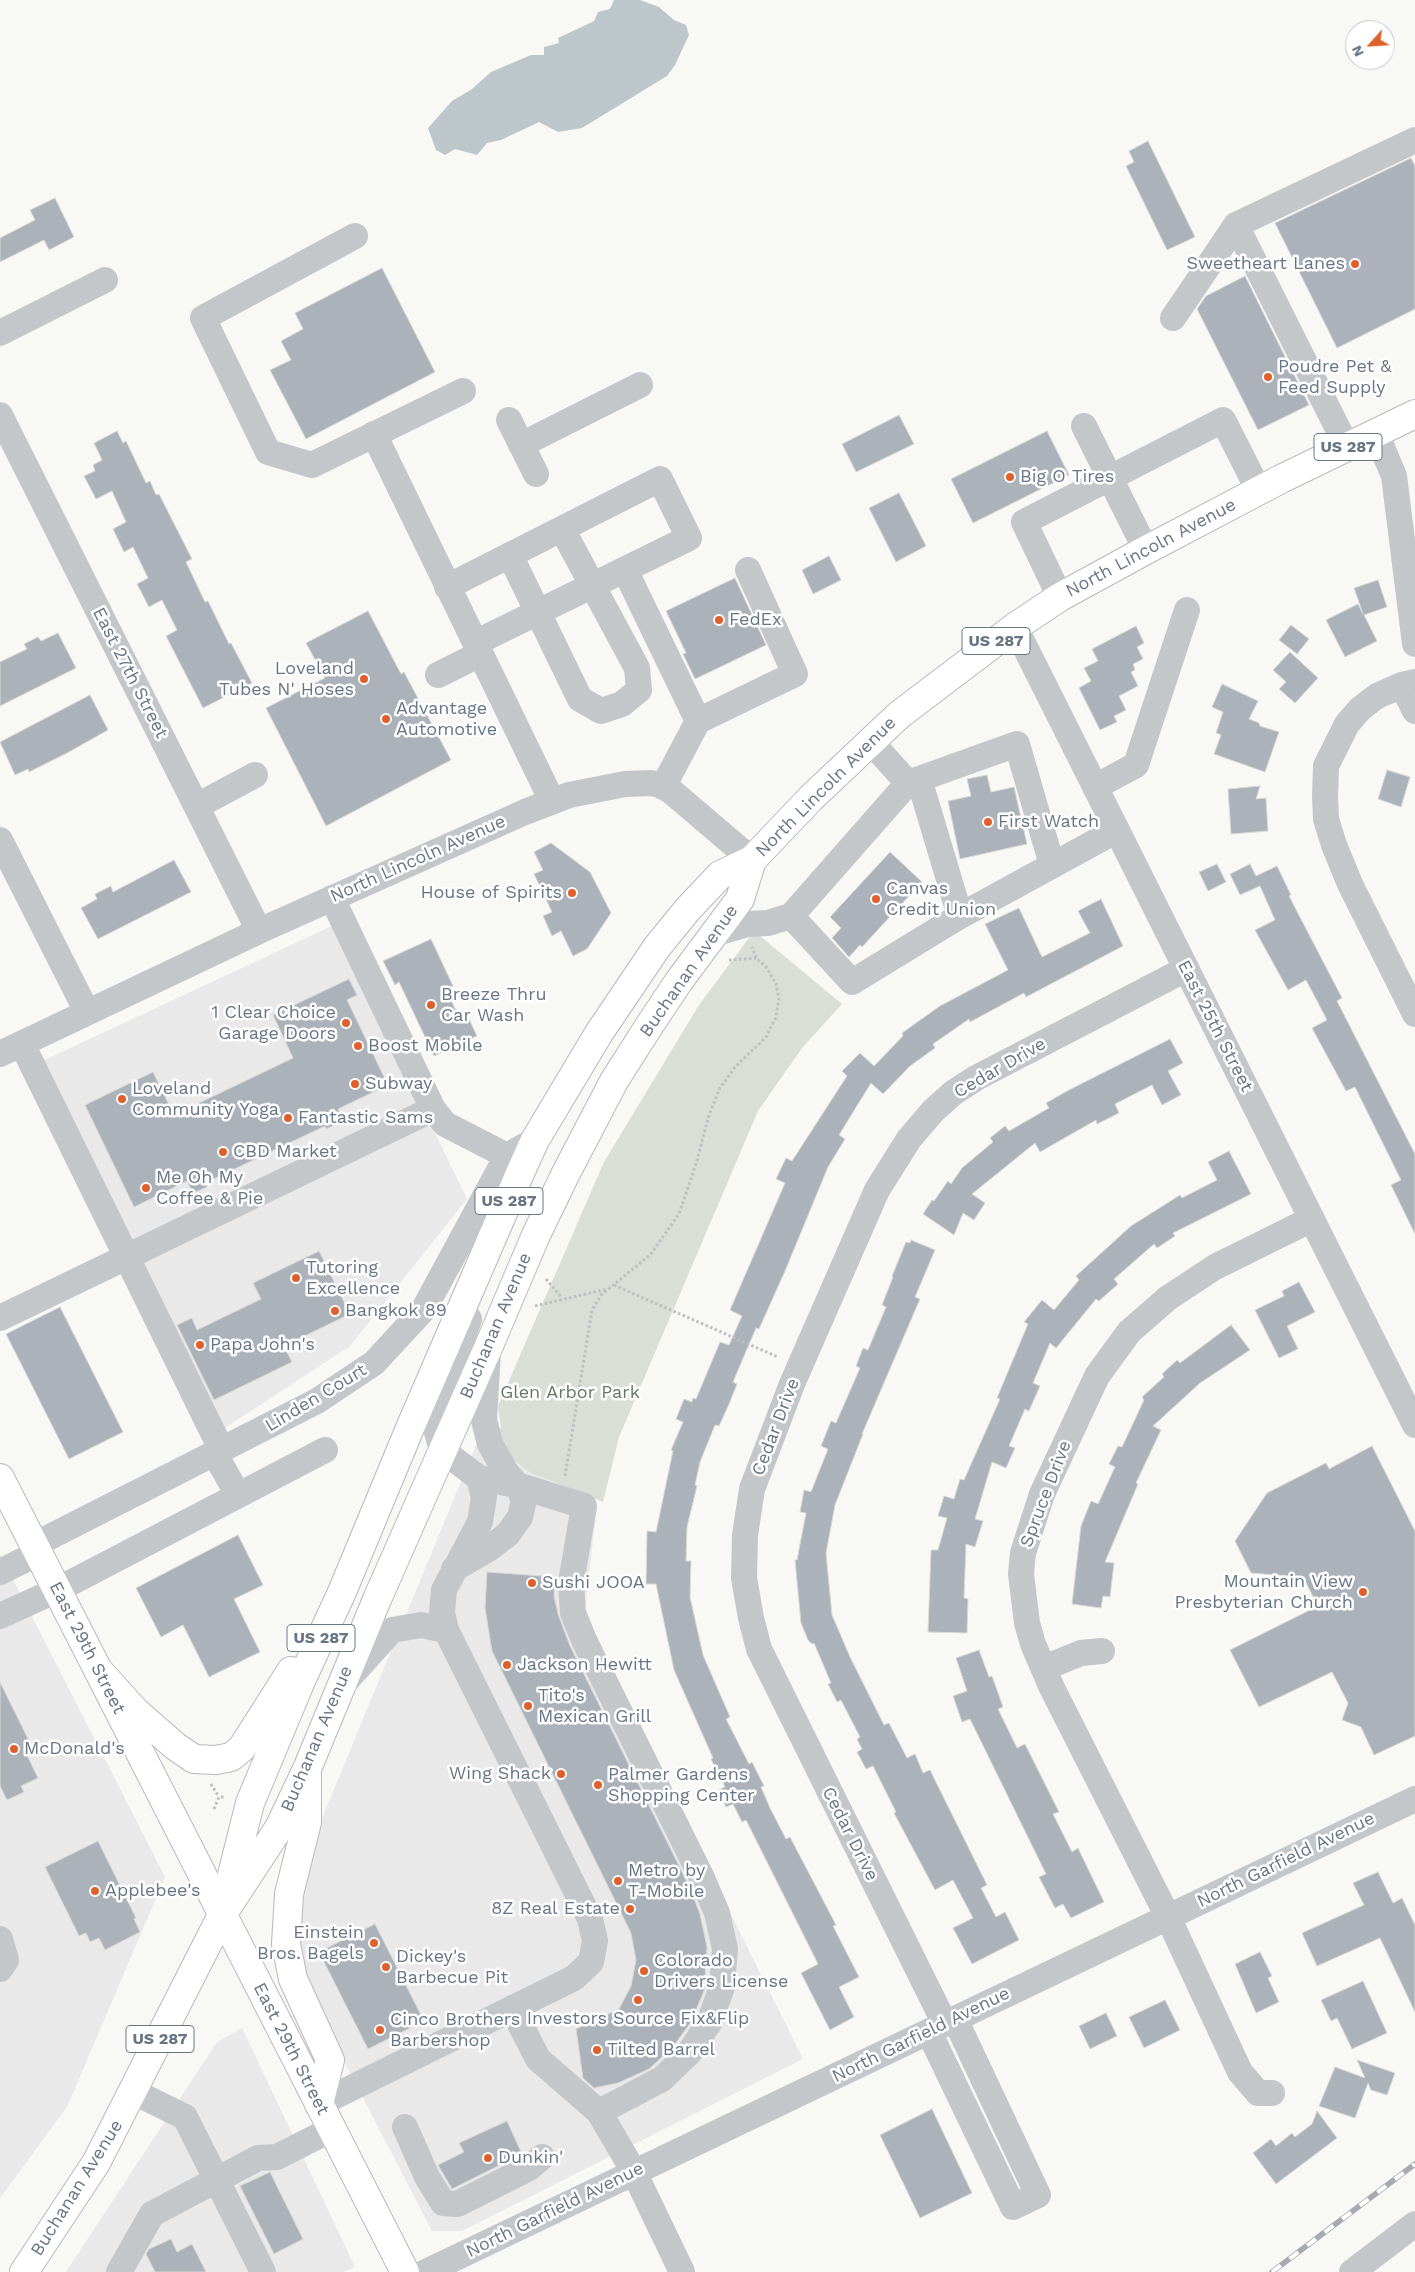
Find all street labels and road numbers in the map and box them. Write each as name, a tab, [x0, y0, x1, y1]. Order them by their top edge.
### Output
road number: US 287	[1314, 434, 1382, 461]
street label: North Lincoln Avenue	[1062, 494, 1240, 602]
street label: East 27th Street	[88, 604, 172, 742]
road number: US 287	[962, 627, 1030, 654]
street label: North Lincoln Avenue	[751, 712, 901, 862]
street label: North Lincoln Avenue	[327, 811, 509, 907]
street label: Buchanan Avenue	[635, 901, 743, 1041]
street label: East 25th Street	[1173, 957, 1257, 1095]
street label: Cedar Drive	[950, 1033, 1050, 1103]
road number: US 287	[475, 1188, 543, 1214]
street label: Buchanan Avenue	[455, 1250, 537, 1402]
street label: Linden Court	[261, 1359, 371, 1437]
street label: Cedar Drive	[748, 1375, 804, 1479]
street label: Spruce Drive	[1016, 1438, 1076, 1550]
street label: East 29th Street	[44, 1578, 130, 1718]
road number: US 287	[287, 1625, 355, 1652]
street label: Buchanan Avenue	[276, 1663, 358, 1815]
street label: Cedar Drive	[817, 1783, 883, 1885]
street label: North Garfield Avenue	[1194, 1808, 1378, 1912]
street label: East 29th Street	[248, 1979, 334, 2119]
street label: North Garfield Avenue	[829, 1983, 1013, 2087]
road number: US 287	[126, 2026, 194, 2052]
street label: Buchanan Avenue	[26, 2116, 128, 2260]
street label: North Garfield Avenue	[463, 2158, 647, 2262]

